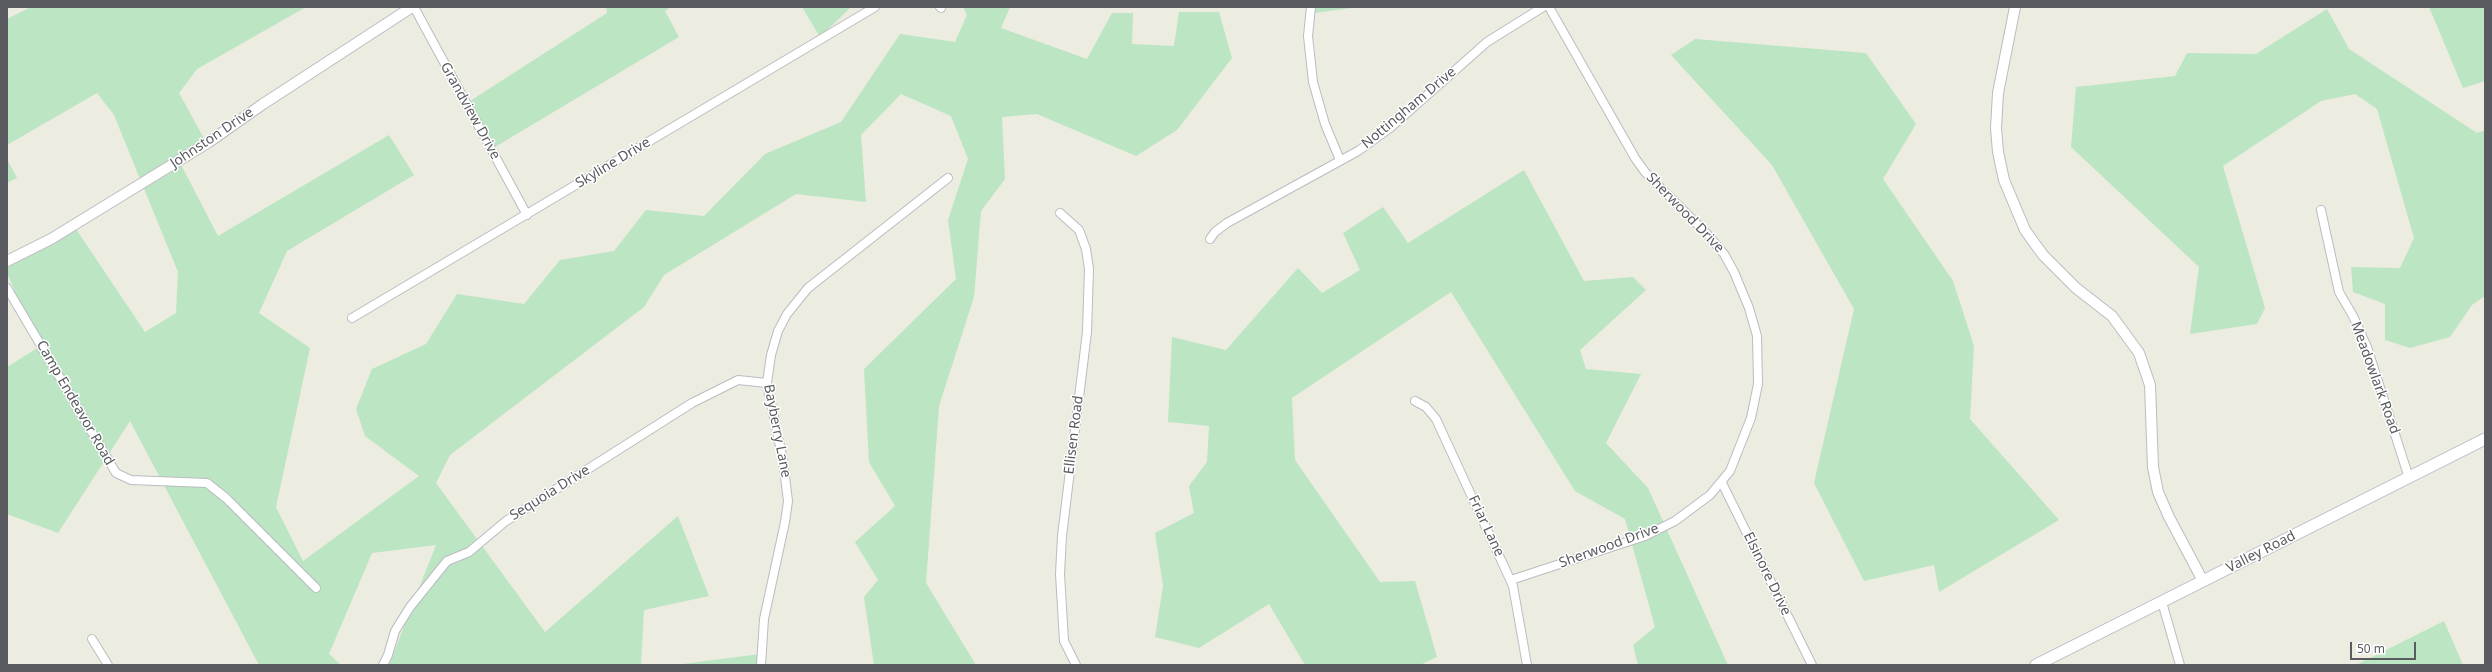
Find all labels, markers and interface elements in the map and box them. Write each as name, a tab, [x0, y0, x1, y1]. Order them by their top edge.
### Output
street label: Grandview Drive	[436, 60, 504, 162]
street label: Nottingham Drive	[1358, 64, 1460, 152]
street label: Johnston Drive	[167, 104, 257, 172]
street label: Skyline Drive	[573, 134, 653, 192]
street label: Sherwood Drive	[1643, 169, 1727, 257]
street label: Meadowlark Road	[2347, 320, 2403, 436]
street label: Camp Endeavor Road	[32, 338, 118, 468]
street label: Bayberry Lane	[760, 383, 794, 479]
street label: Ellisen Road	[1061, 395, 1087, 475]
street label: Sequoia Drive	[507, 462, 593, 524]
street label: Friar Lane	[1465, 493, 1507, 559]
street label: Sherwood Drive	[1557, 520, 1661, 572]
street label: Valley Road	[2224, 527, 2298, 577]
street label: Elsinore Drive	[1740, 530, 1794, 618]
scale bar	[2352, 634, 2418, 660]
text: 50 m	[2357, 640, 2385, 657]

